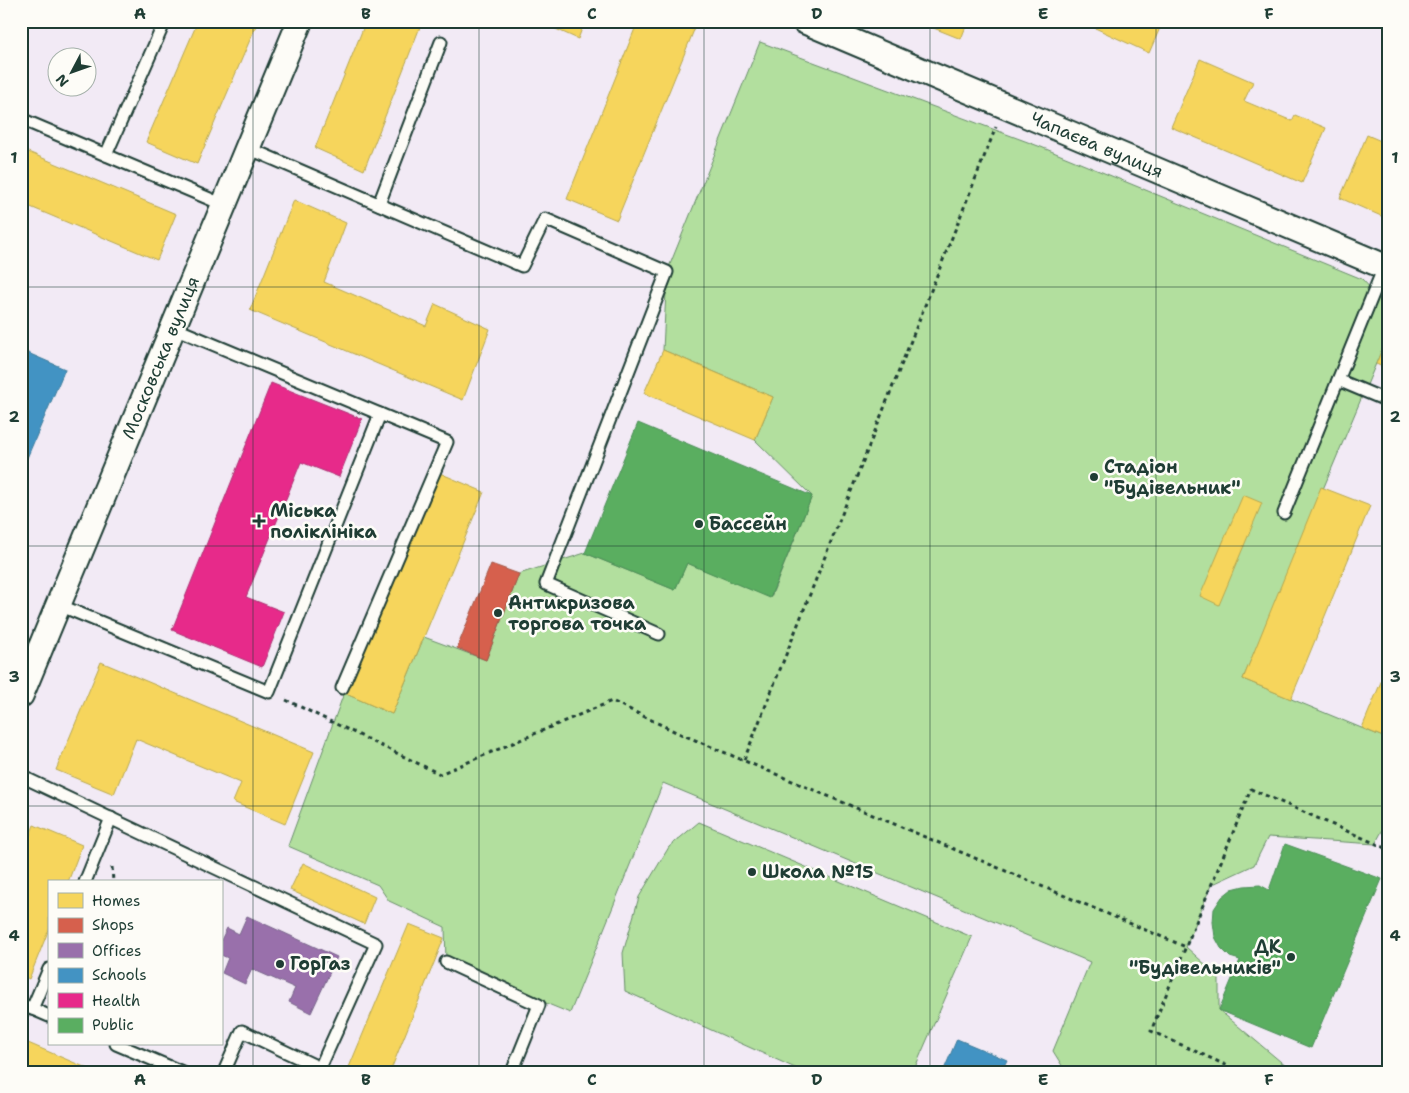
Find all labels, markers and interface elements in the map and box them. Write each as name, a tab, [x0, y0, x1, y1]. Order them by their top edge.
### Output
text: A	[134, 3, 146, 24]
text: B	[361, 3, 371, 24]
text: C	[587, 3, 597, 24]
text: D	[811, 3, 823, 24]
text: E	[1038, 3, 1048, 24]
text: F	[1264, 3, 1274, 24]
north arrow	[48, 48, 98, 98]
text: N	[52, 70, 73, 91]
street label: Чапаєва вулиця	[1027, 106, 1167, 184]
text: 1	[10, 147, 18, 168]
text: 1	[1391, 147, 1399, 168]
street label: Московська вулиця	[116, 273, 205, 443]
text: 2	[8, 406, 20, 427]
text: 2	[1389, 406, 1401, 427]
place label: Стадіон "Будівельник"	[1104, 455, 1241, 500]
marker: Стадіон "Будівельник"	[1088, 471, 1100, 483]
place label: Міська поліклініка	[270, 499, 377, 544]
place label: Бассейн	[709, 512, 787, 536]
marker: Міська поліклініка	[252, 514, 266, 528]
marker: Бассейн	[693, 518, 705, 530]
place label: Антикризова торгова точка	[508, 591, 647, 636]
marker: Антикризова торгова точка	[492, 607, 504, 619]
text: 3	[8, 666, 20, 687]
text: 3	[1389, 666, 1401, 687]
place label: Школа №15	[762, 860, 874, 884]
marker: Школа №15	[746, 866, 758, 878]
legend	[48, 880, 222, 1046]
text: Homes	[92, 891, 140, 911]
text: Shops	[92, 915, 134, 935]
text: 4	[8, 925, 20, 946]
text: 4	[1389, 925, 1401, 946]
place label: ДК "Будівельників"	[1129, 935, 1282, 980]
text: Offices	[92, 941, 141, 961]
marker: ДК "Будівельників"	[1285, 951, 1297, 963]
place label: ГорГаз	[290, 952, 351, 976]
marker: ГорГаз	[274, 958, 286, 970]
text: Schools	[92, 965, 147, 985]
text: Health	[92, 991, 140, 1011]
text: Public	[92, 1015, 134, 1035]
text: A	[134, 1069, 146, 1090]
text: B	[361, 1069, 371, 1090]
text: C	[587, 1069, 597, 1090]
text: D	[811, 1069, 823, 1090]
text: E	[1038, 1069, 1048, 1090]
text: F	[1264, 1069, 1274, 1090]

